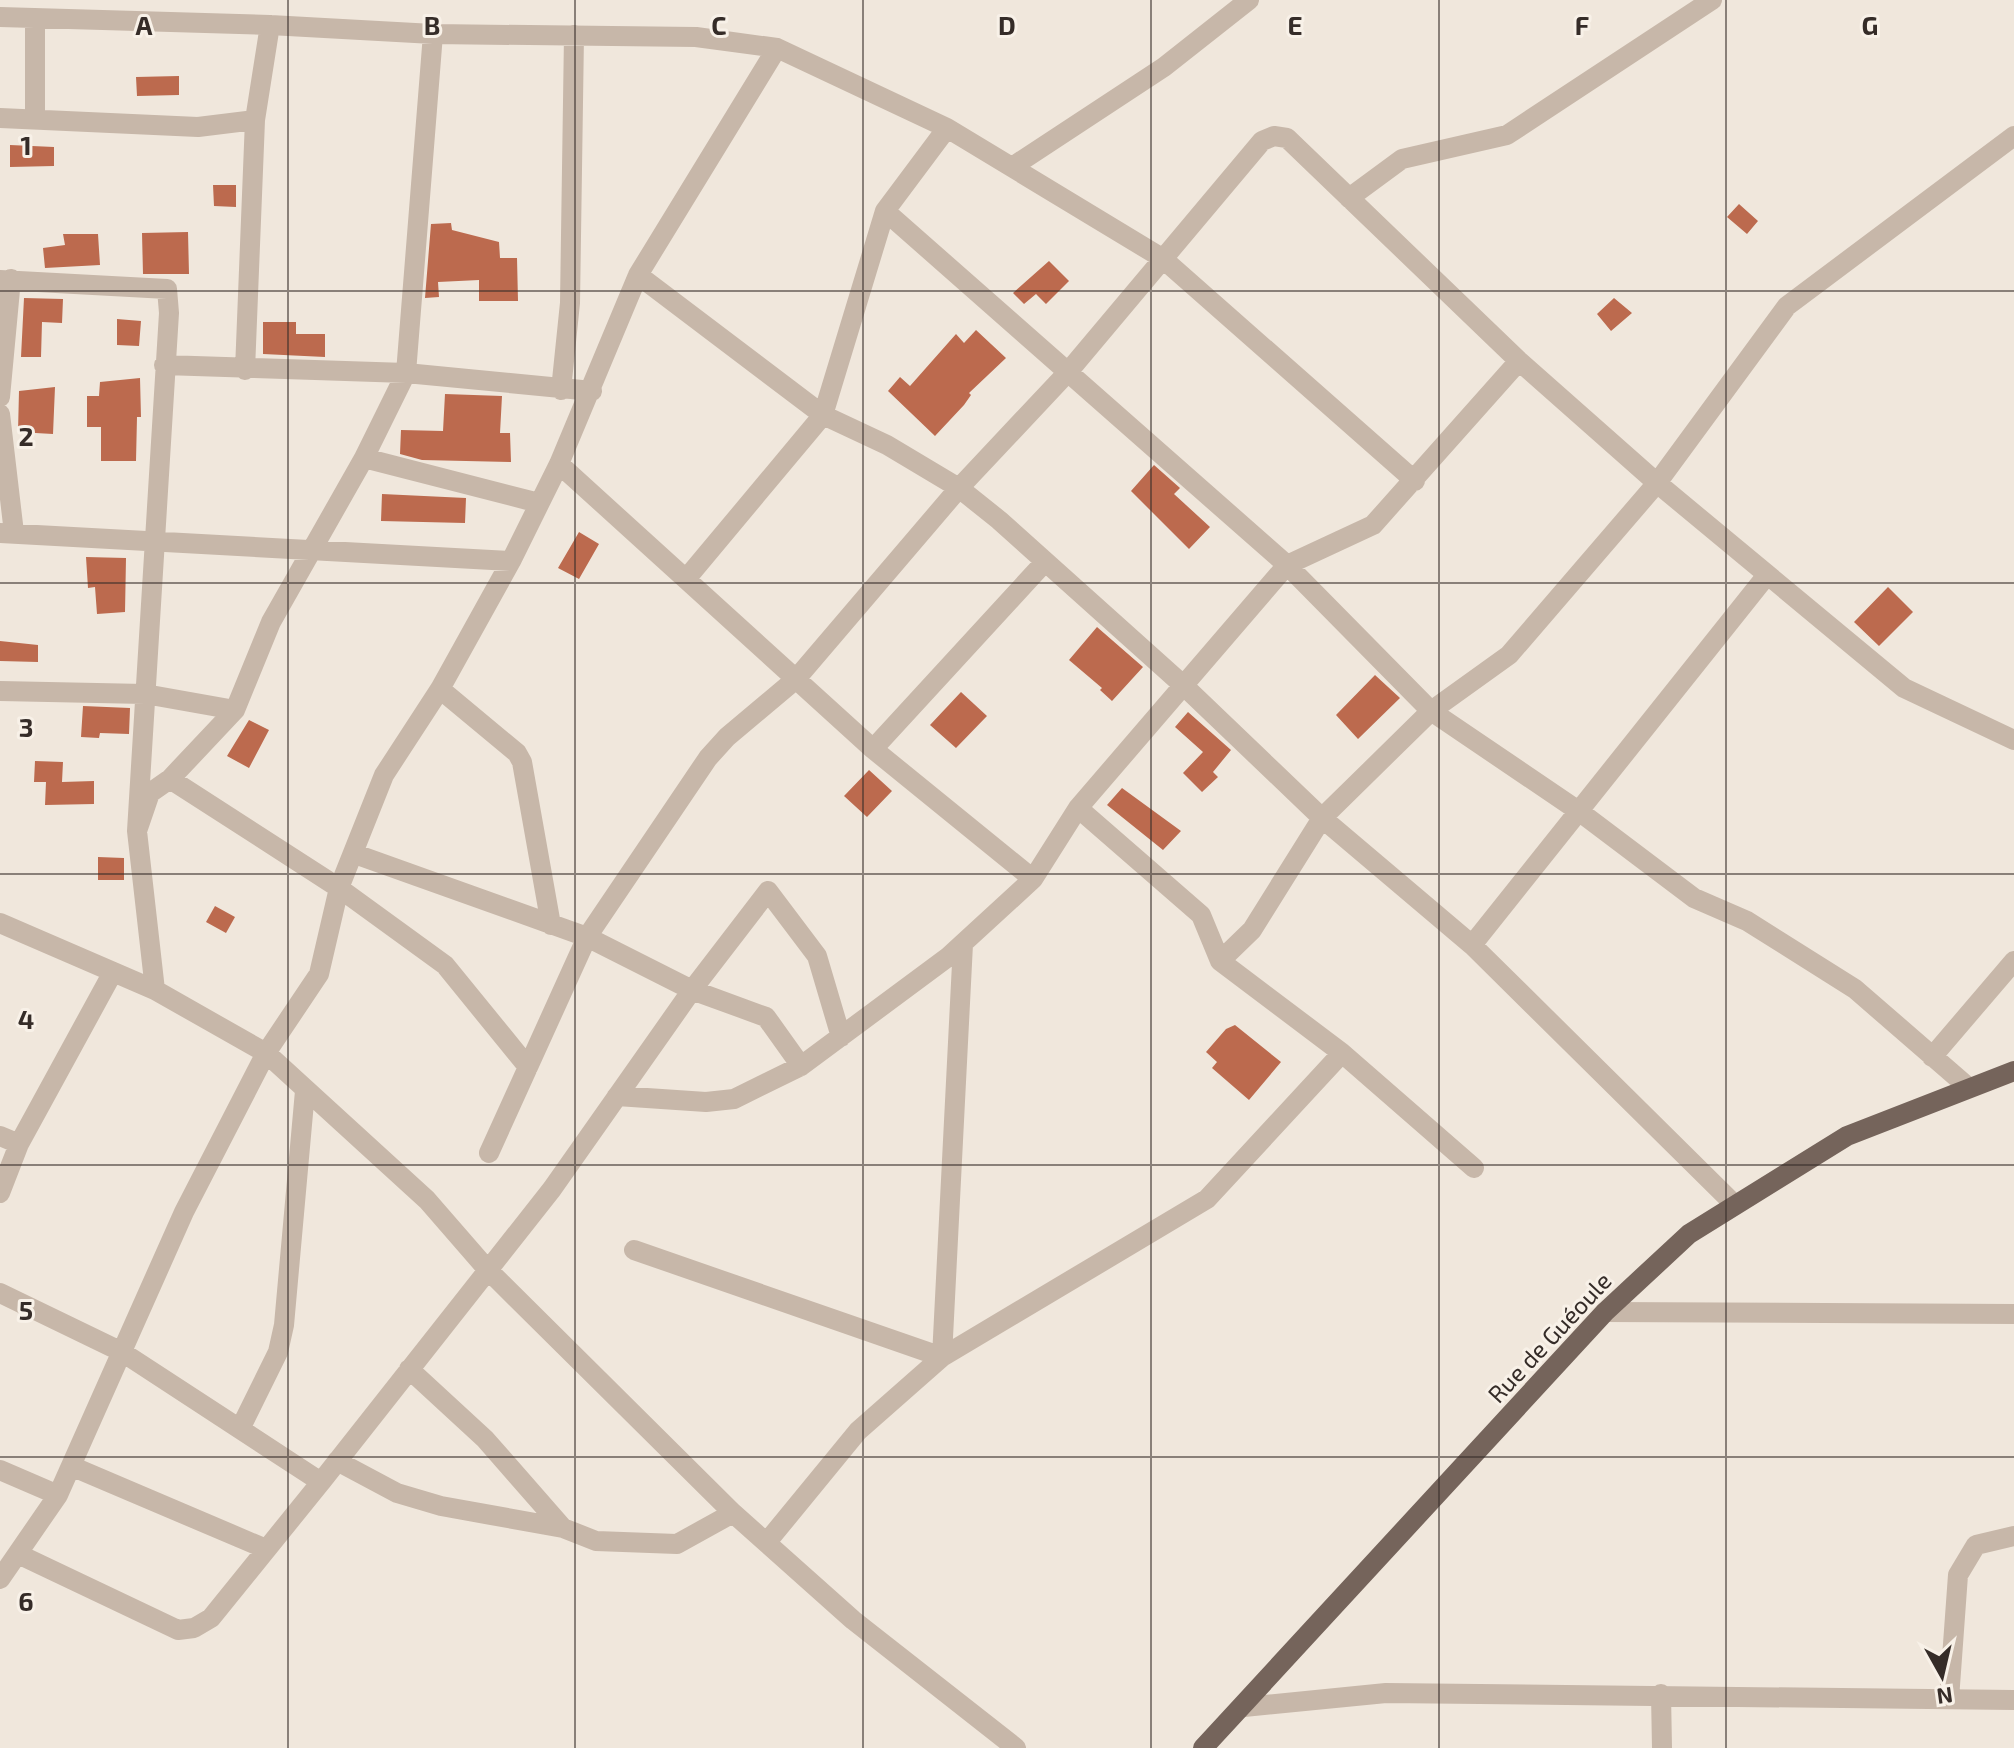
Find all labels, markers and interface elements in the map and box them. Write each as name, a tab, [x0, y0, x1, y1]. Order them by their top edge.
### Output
text: A	[136, 9, 153, 40]
text: B	[424, 9, 440, 40]
text: C	[711, 9, 727, 40]
text: D	[998, 9, 1016, 40]
text: E	[1287, 9, 1303, 40]
text: F	[1575, 9, 1589, 40]
text: G	[1862, 9, 1878, 40]
text: 1	[20, 129, 32, 160]
text: 2	[18, 420, 34, 451]
text: 3	[19, 711, 33, 742]
text: 4	[18, 1003, 34, 1034]
street label: Rue de Guéoule	[1481, 1266, 1617, 1408]
text: 5	[19, 1294, 33, 1325]
text: 6	[18, 1585, 34, 1616]
north arrow	[1902, 1636, 1982, 1716]
text: N	[1935, 1683, 1955, 1711]

